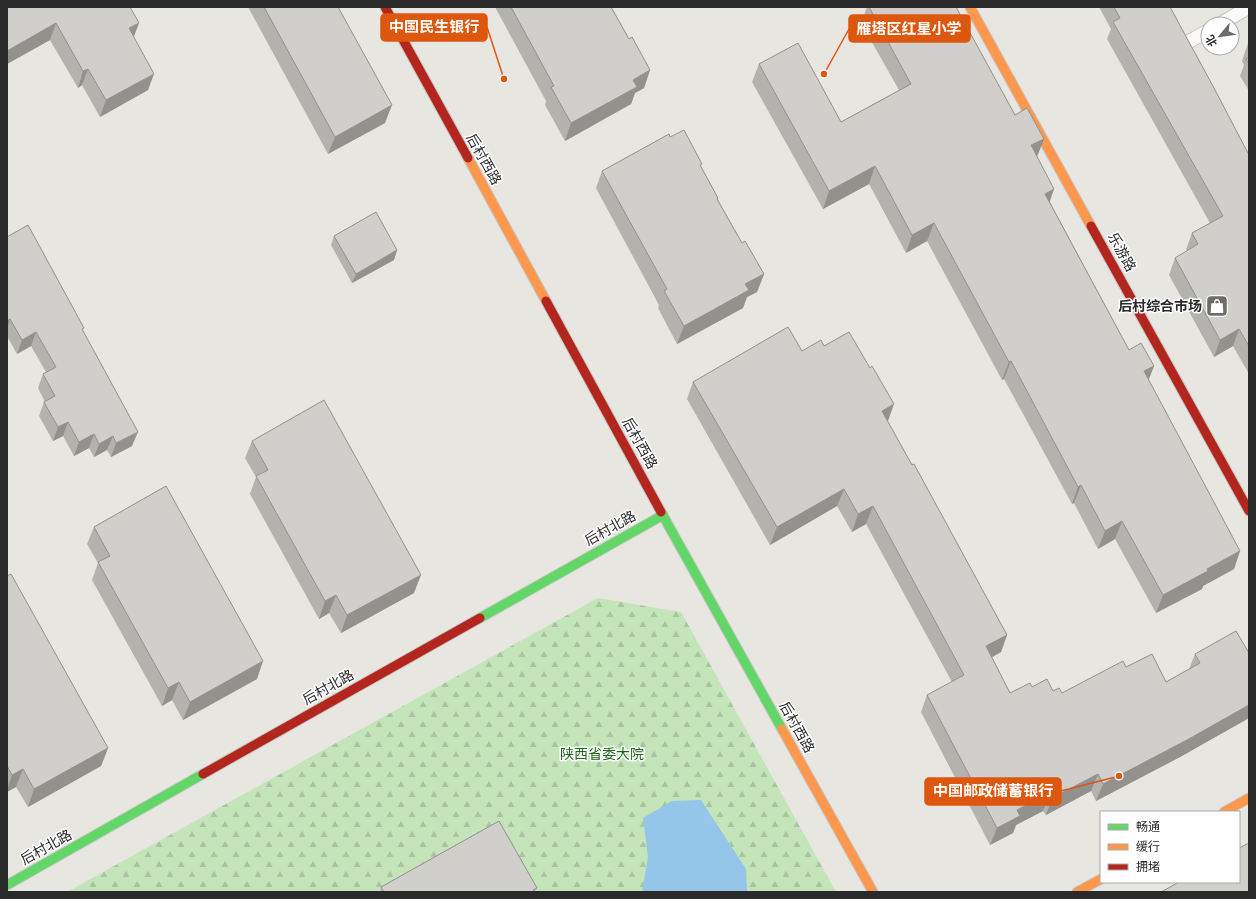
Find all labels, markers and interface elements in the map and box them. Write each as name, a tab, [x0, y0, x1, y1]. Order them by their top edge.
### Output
callout: 中国民生银行	[381, 14, 487, 41]
callout: 雁塔区红星小学	[849, 15, 970, 42]
north arrow	[1200, 16, 1240, 56]
text: 中国民生银行	[389, 18, 479, 36]
text: 雁塔区红星小学	[856, 20, 962, 38]
text: 北	[1203, 33, 1220, 49]
street label: 后村西路	[463, 131, 505, 188]
street label: 乐游路	[1104, 230, 1139, 275]
shop icon: 后村综合市场	[1204, 293, 1230, 319]
place label: 后村综合市场	[1118, 298, 1202, 315]
street label: 后村西路	[619, 415, 661, 472]
street label: 后村北路	[582, 507, 639, 549]
street label: 后村北路	[300, 666, 357, 708]
street label: 后村西路	[776, 699, 818, 756]
park label: 陕西省委大院	[560, 746, 644, 763]
callout: 中国邮政储蓄银行	[925, 778, 1061, 805]
text: 中国邮政储蓄银行	[933, 782, 1053, 800]
legend	[1100, 811, 1240, 883]
text: 畅通	[1136, 820, 1160, 834]
street label: 后村北路	[18, 826, 75, 868]
text: 缓行	[1136, 840, 1160, 854]
text: 拥堵	[1136, 860, 1160, 874]

